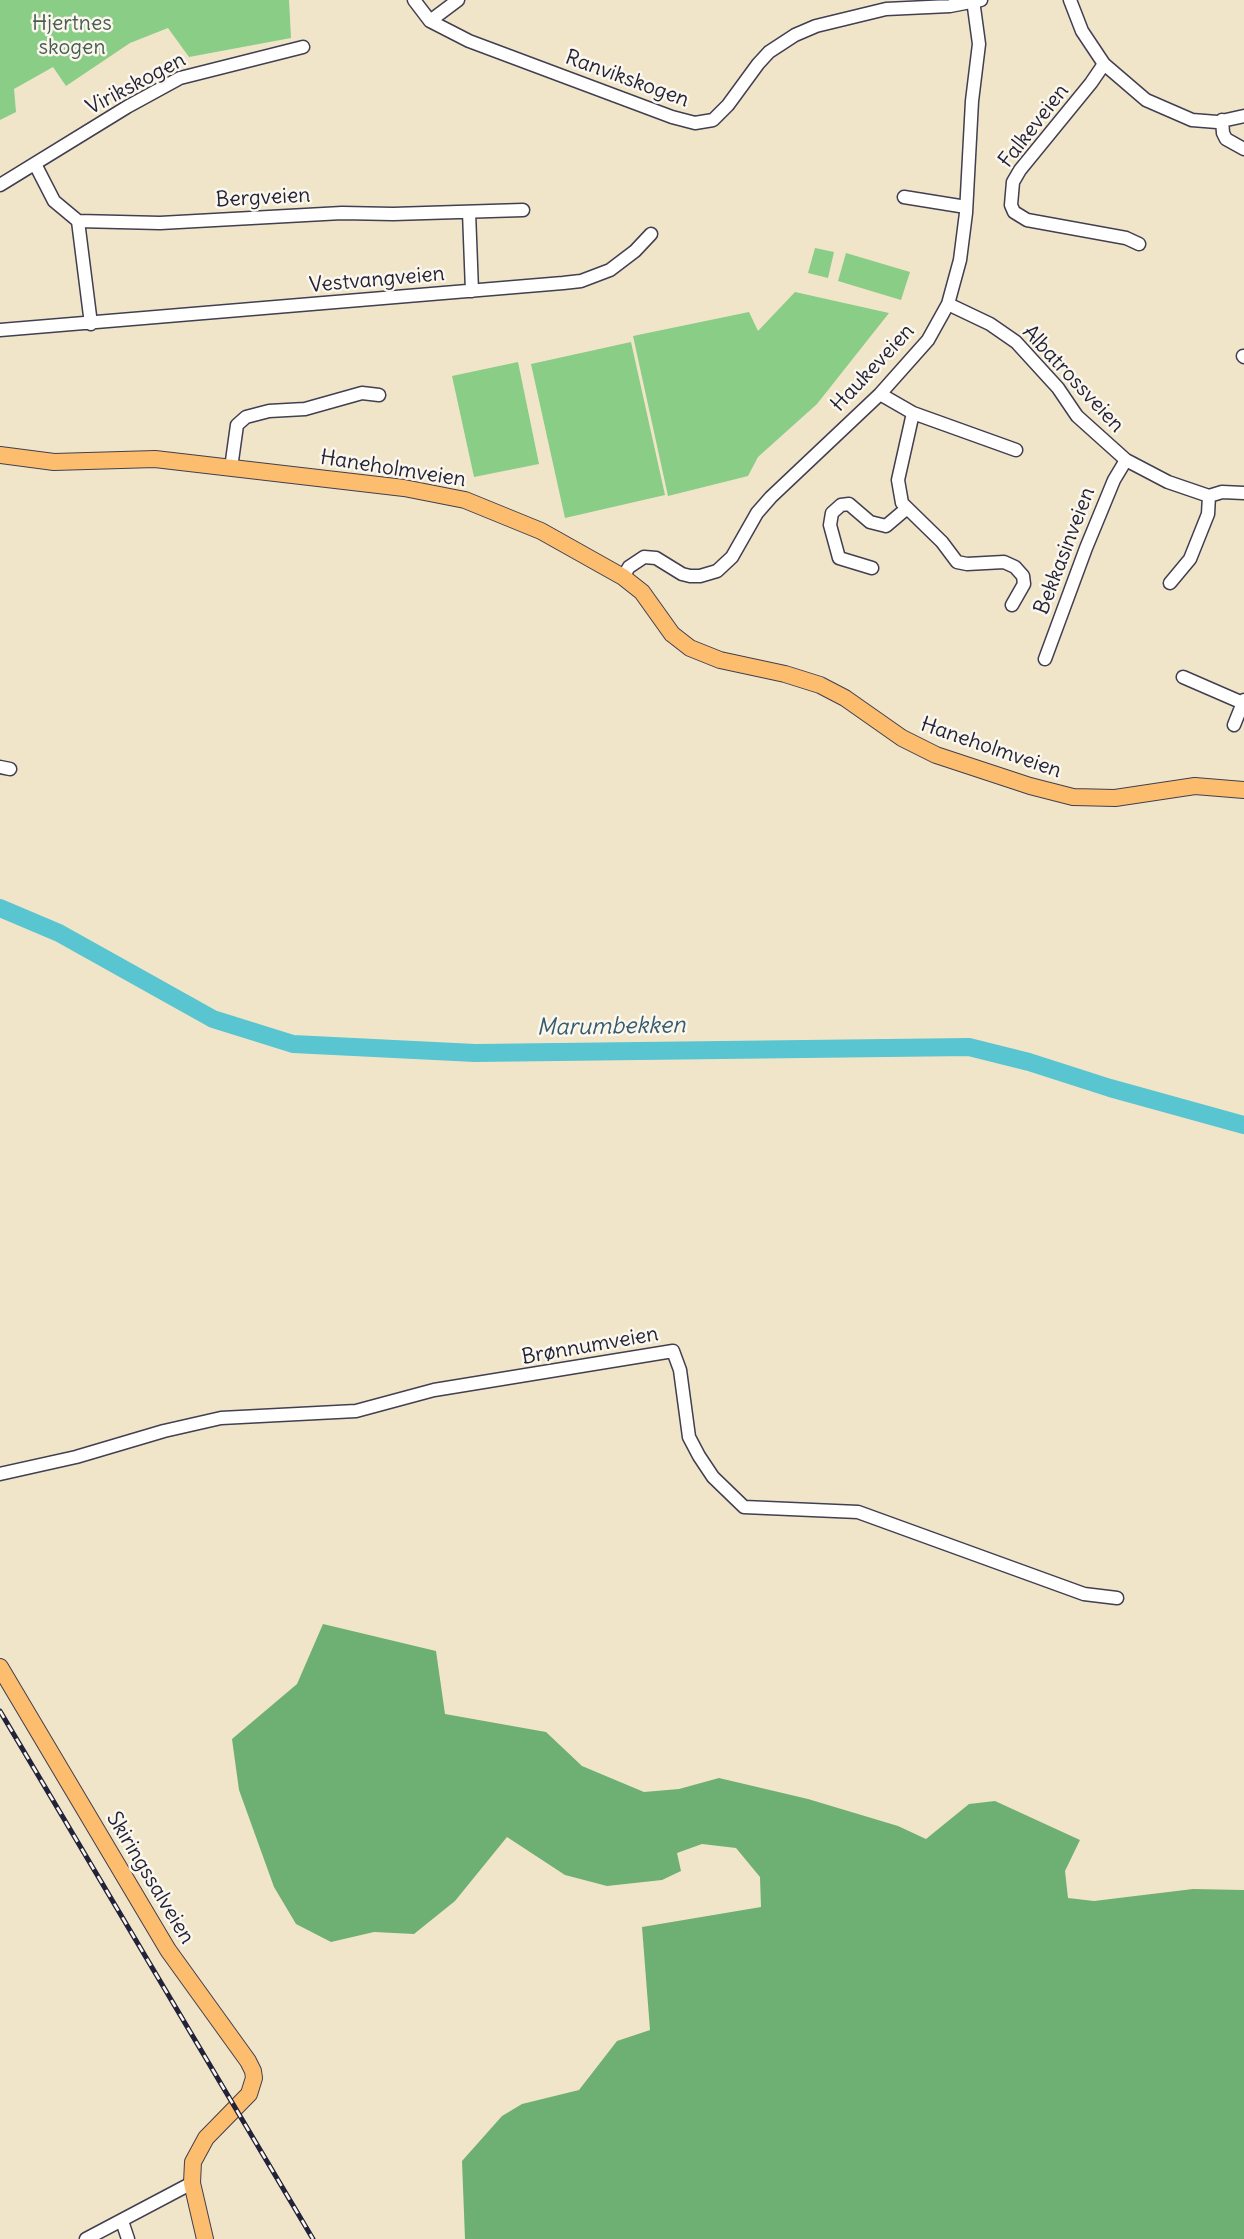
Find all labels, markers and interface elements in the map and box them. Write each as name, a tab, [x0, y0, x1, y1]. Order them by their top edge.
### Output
park label: Hjertnes skogen	[32, 11, 112, 61]
street label: Ranvikskogen	[562, 45, 692, 113]
street label: Virikskogen	[82, 47, 190, 121]
street label: Falkeveien	[994, 79, 1074, 173]
street label: Bergveien	[215, 183, 311, 213]
street label: Vestvangveien	[308, 262, 446, 298]
street label: Haukeveien	[826, 319, 920, 417]
street label: Albatrossveien	[1017, 320, 1129, 438]
street label: Haneholmveien	[318, 445, 468, 493]
street label: Bekkasinveien	[1029, 484, 1101, 618]
street label: Haneholmveien	[917, 712, 1065, 784]
water label: Marumbekken	[536, 1012, 686, 1042]
street label: Brønnumveien	[520, 1322, 660, 1370]
street label: Skiringssalveien	[101, 1807, 199, 1949]

